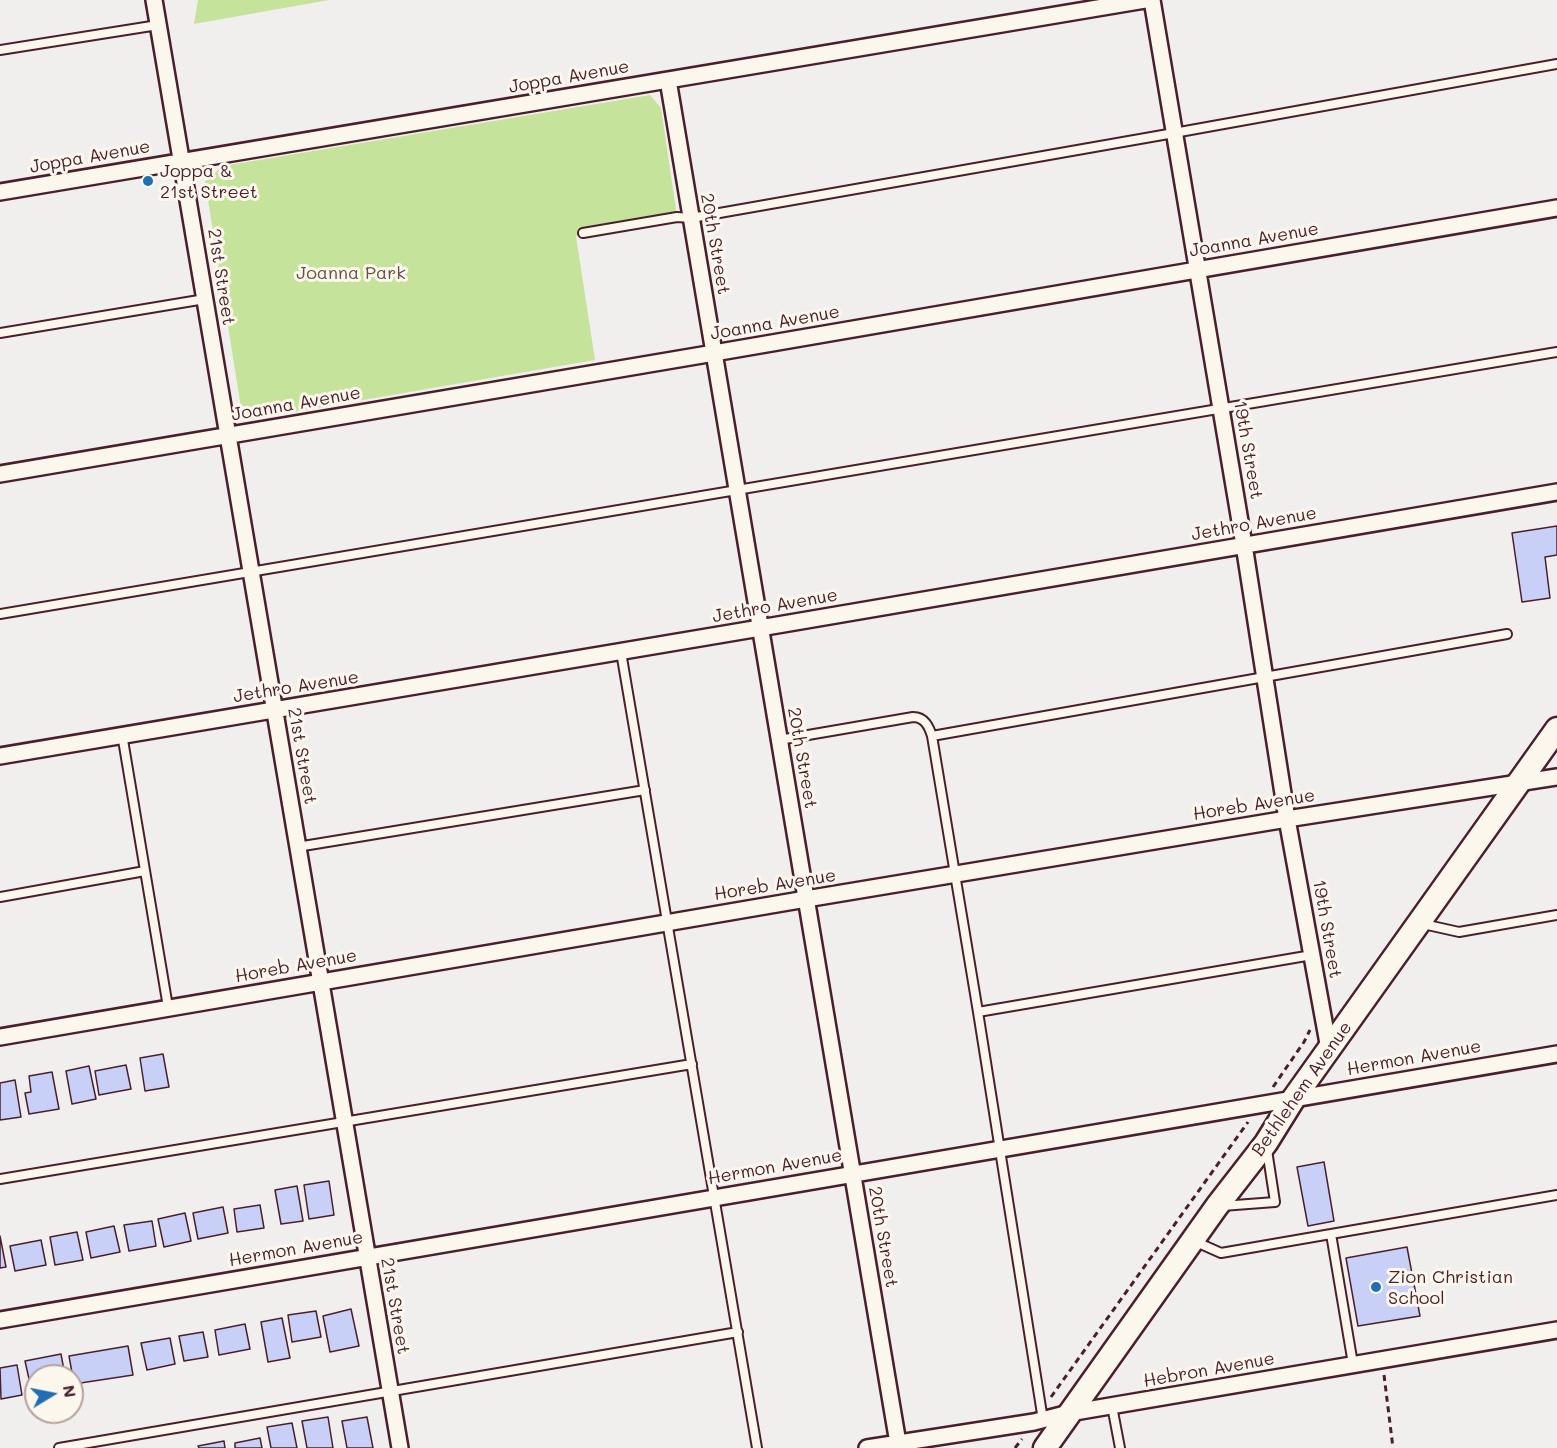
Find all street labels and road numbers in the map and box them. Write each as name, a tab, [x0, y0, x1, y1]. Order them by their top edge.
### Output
street label: Joppa Avenue	[507, 56, 631, 98]
street label: Joppa Avenue	[28, 136, 152, 178]
street label: 20th Street	[695, 192, 735, 296]
street label: Joanna Avenue	[1188, 218, 1320, 262]
street label: 21st Street	[203, 227, 239, 327]
street label: Joanna Avenue	[709, 301, 841, 345]
street label: Joanna Avenue	[230, 382, 362, 426]
street label: 19th Street	[1229, 399, 1267, 501]
street label: Jethro Avenue	[1190, 502, 1318, 546]
street label: Jethro Avenue	[711, 584, 839, 628]
street label: Jethro Avenue	[232, 666, 360, 708]
street label: 21st Street	[283, 706, 321, 806]
street label: 20th Street	[782, 706, 822, 810]
street label: Horeb Avenue	[1191, 785, 1317, 825]
street label: Horeb Avenue	[712, 865, 838, 905]
street label: 19th Street	[1308, 878, 1346, 980]
street label: Horeb Avenue	[233, 945, 359, 987]
street label: Bethlehem Avenue	[1247, 1017, 1357, 1161]
street label: Hermon Avenue	[1345, 1036, 1483, 1080]
street label: Hermon Avenue	[706, 1145, 844, 1189]
street label: 20th Street	[863, 1185, 903, 1289]
street label: Hermon Avenue	[227, 1227, 365, 1271]
street label: 21st Street	[376, 1256, 414, 1356]
street label: Hebron Avenue	[1142, 1348, 1276, 1392]

